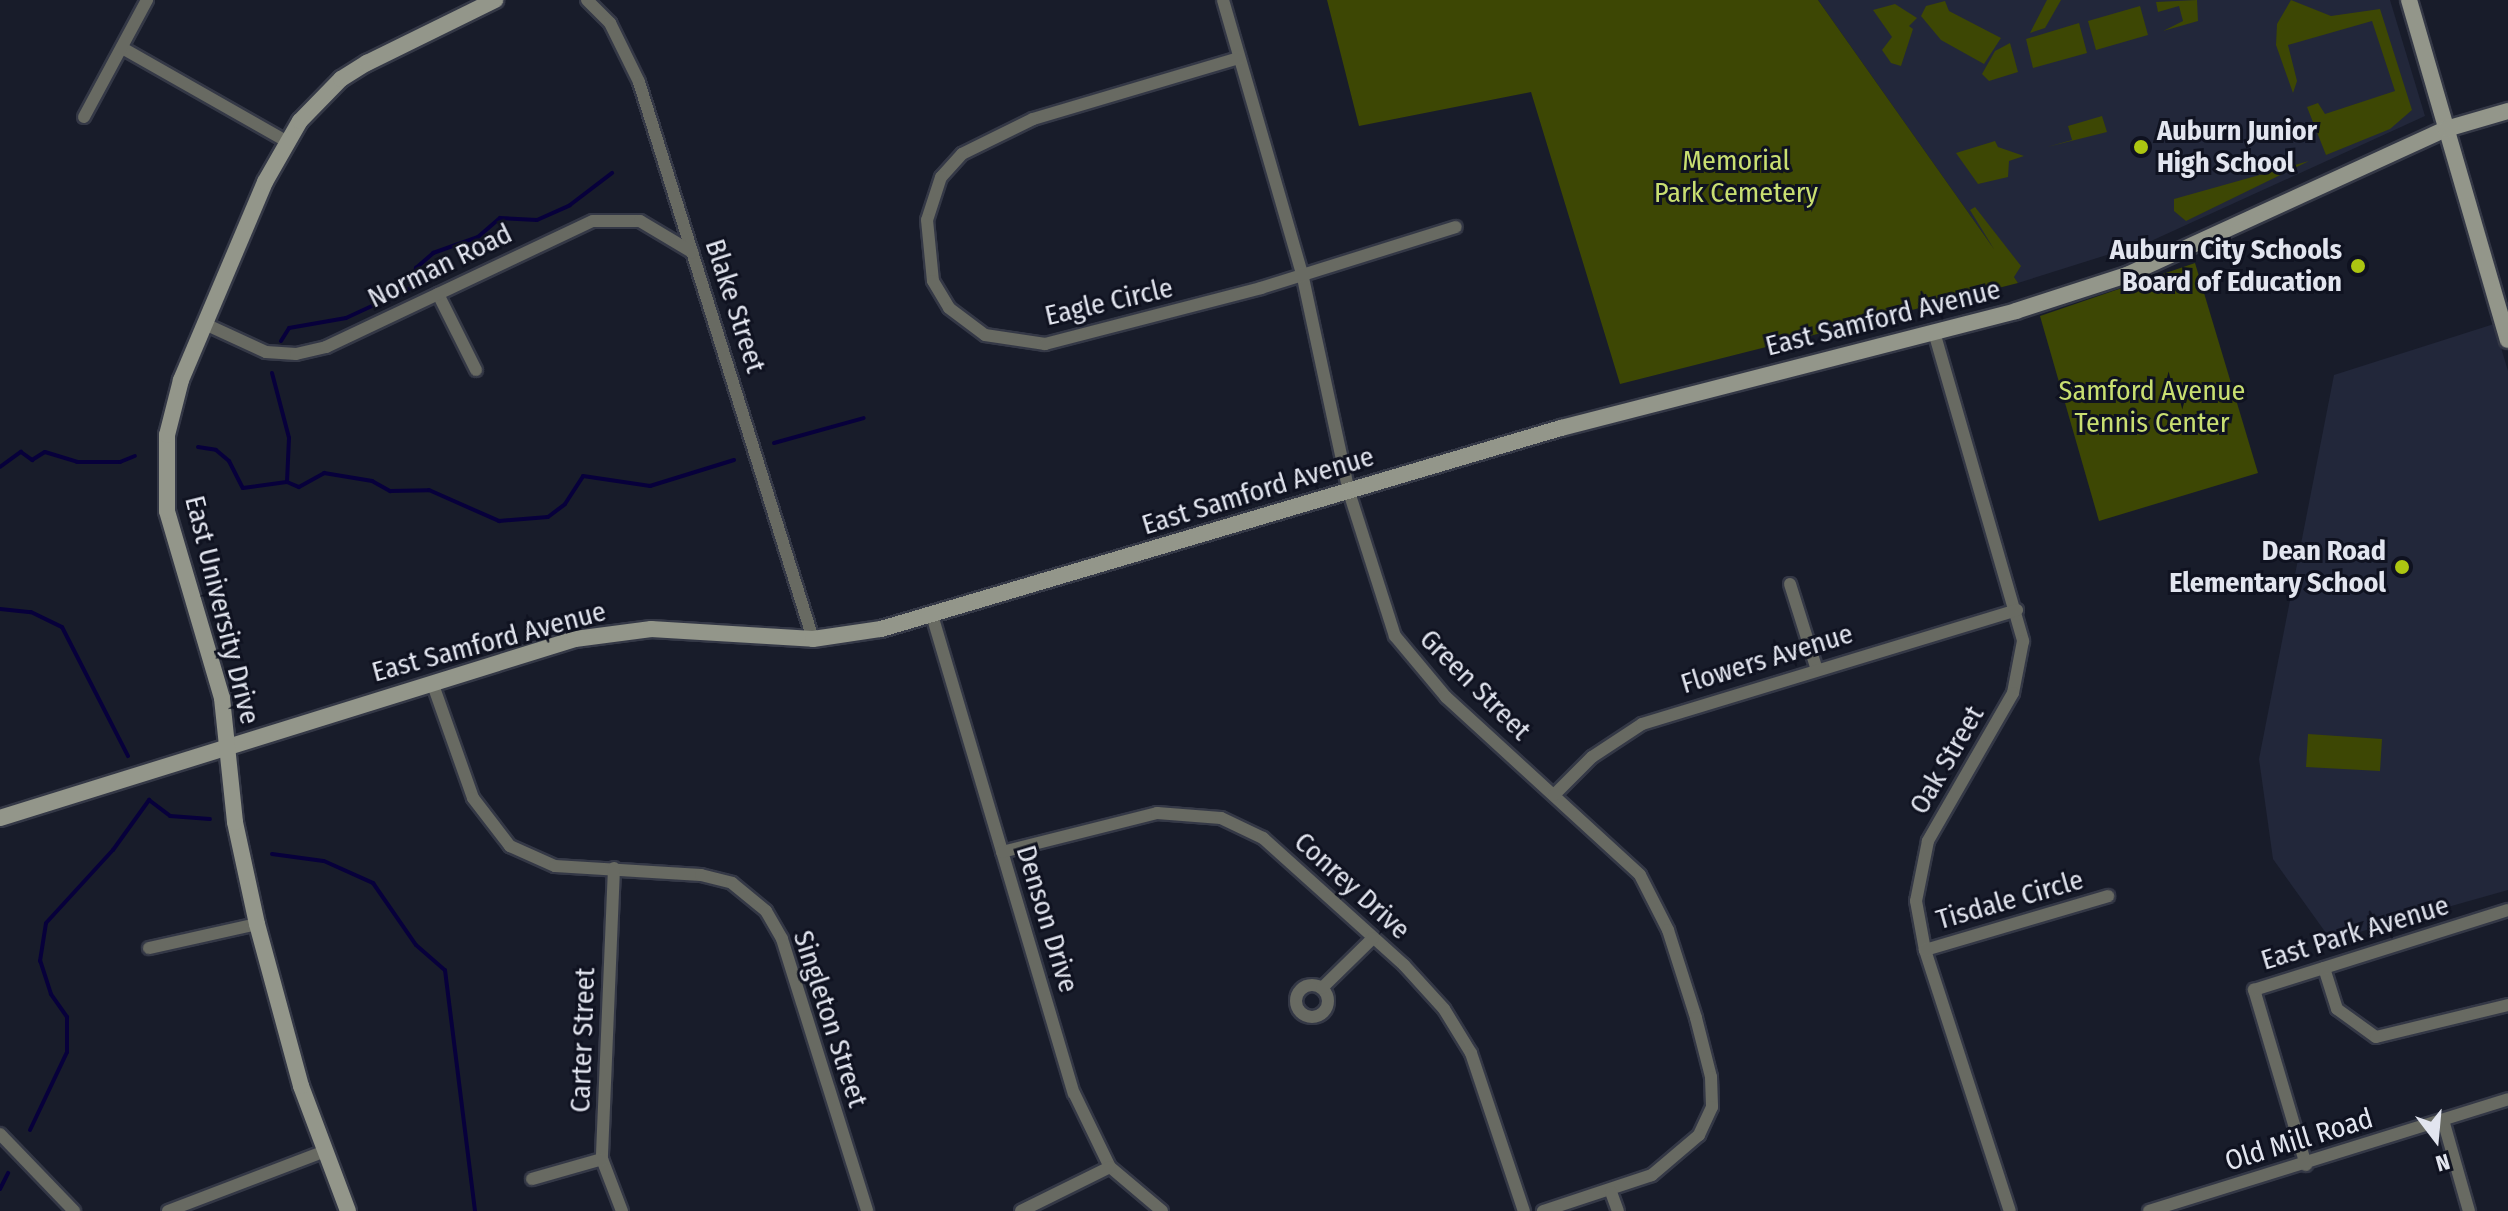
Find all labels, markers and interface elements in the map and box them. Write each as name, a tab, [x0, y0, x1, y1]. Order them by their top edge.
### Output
place label: Auburn Junior High School	[2157, 114, 2317, 180]
marker: Auburn Junior High School	[2132, 138, 2150, 156]
park label: Memorial Park Cemetery	[1654, 144, 1818, 210]
street label: Norman Road	[362, 217, 518, 315]
place label: Auburn City Schools Board of Education	[2110, 233, 2342, 299]
street label: Blake Street	[698, 235, 772, 377]
marker: Auburn City Schools Board of Education	[2349, 257, 2367, 275]
street label: Eagle Circle	[1042, 271, 1176, 333]
street label: East Samford Avenue	[1762, 273, 2004, 363]
park label: Samford Avenue Tennis Center	[2059, 374, 2245, 440]
street label: East Samford Avenue	[1138, 440, 1378, 542]
street label: East University Drive	[177, 492, 267, 728]
place label: Dean Road Elementary School	[2169, 534, 2386, 600]
marker: Dean Road Elementary School	[2393, 558, 2411, 576]
street label: East Samford Avenue	[368, 595, 610, 689]
street label: Flowers Avenue	[1677, 617, 1857, 701]
street label: Green Street	[1413, 623, 1537, 747]
street label: Oak Street	[1903, 700, 1991, 820]
street label: Conrey Drive	[1287, 825, 1417, 947]
street label: Denson Drive	[1009, 841, 1085, 997]
street label: Tisdale Circle	[1933, 863, 2087, 937]
street label: East Park Avenue	[2257, 889, 2453, 977]
street label: Singleton Street	[786, 927, 874, 1111]
street label: Carter Street	[564, 967, 602, 1113]
north arrow	[2396, 1099, 2476, 1179]
street label: Old Mill Road	[2221, 1102, 2377, 1178]
text: N	[2433, 1148, 2453, 1177]

